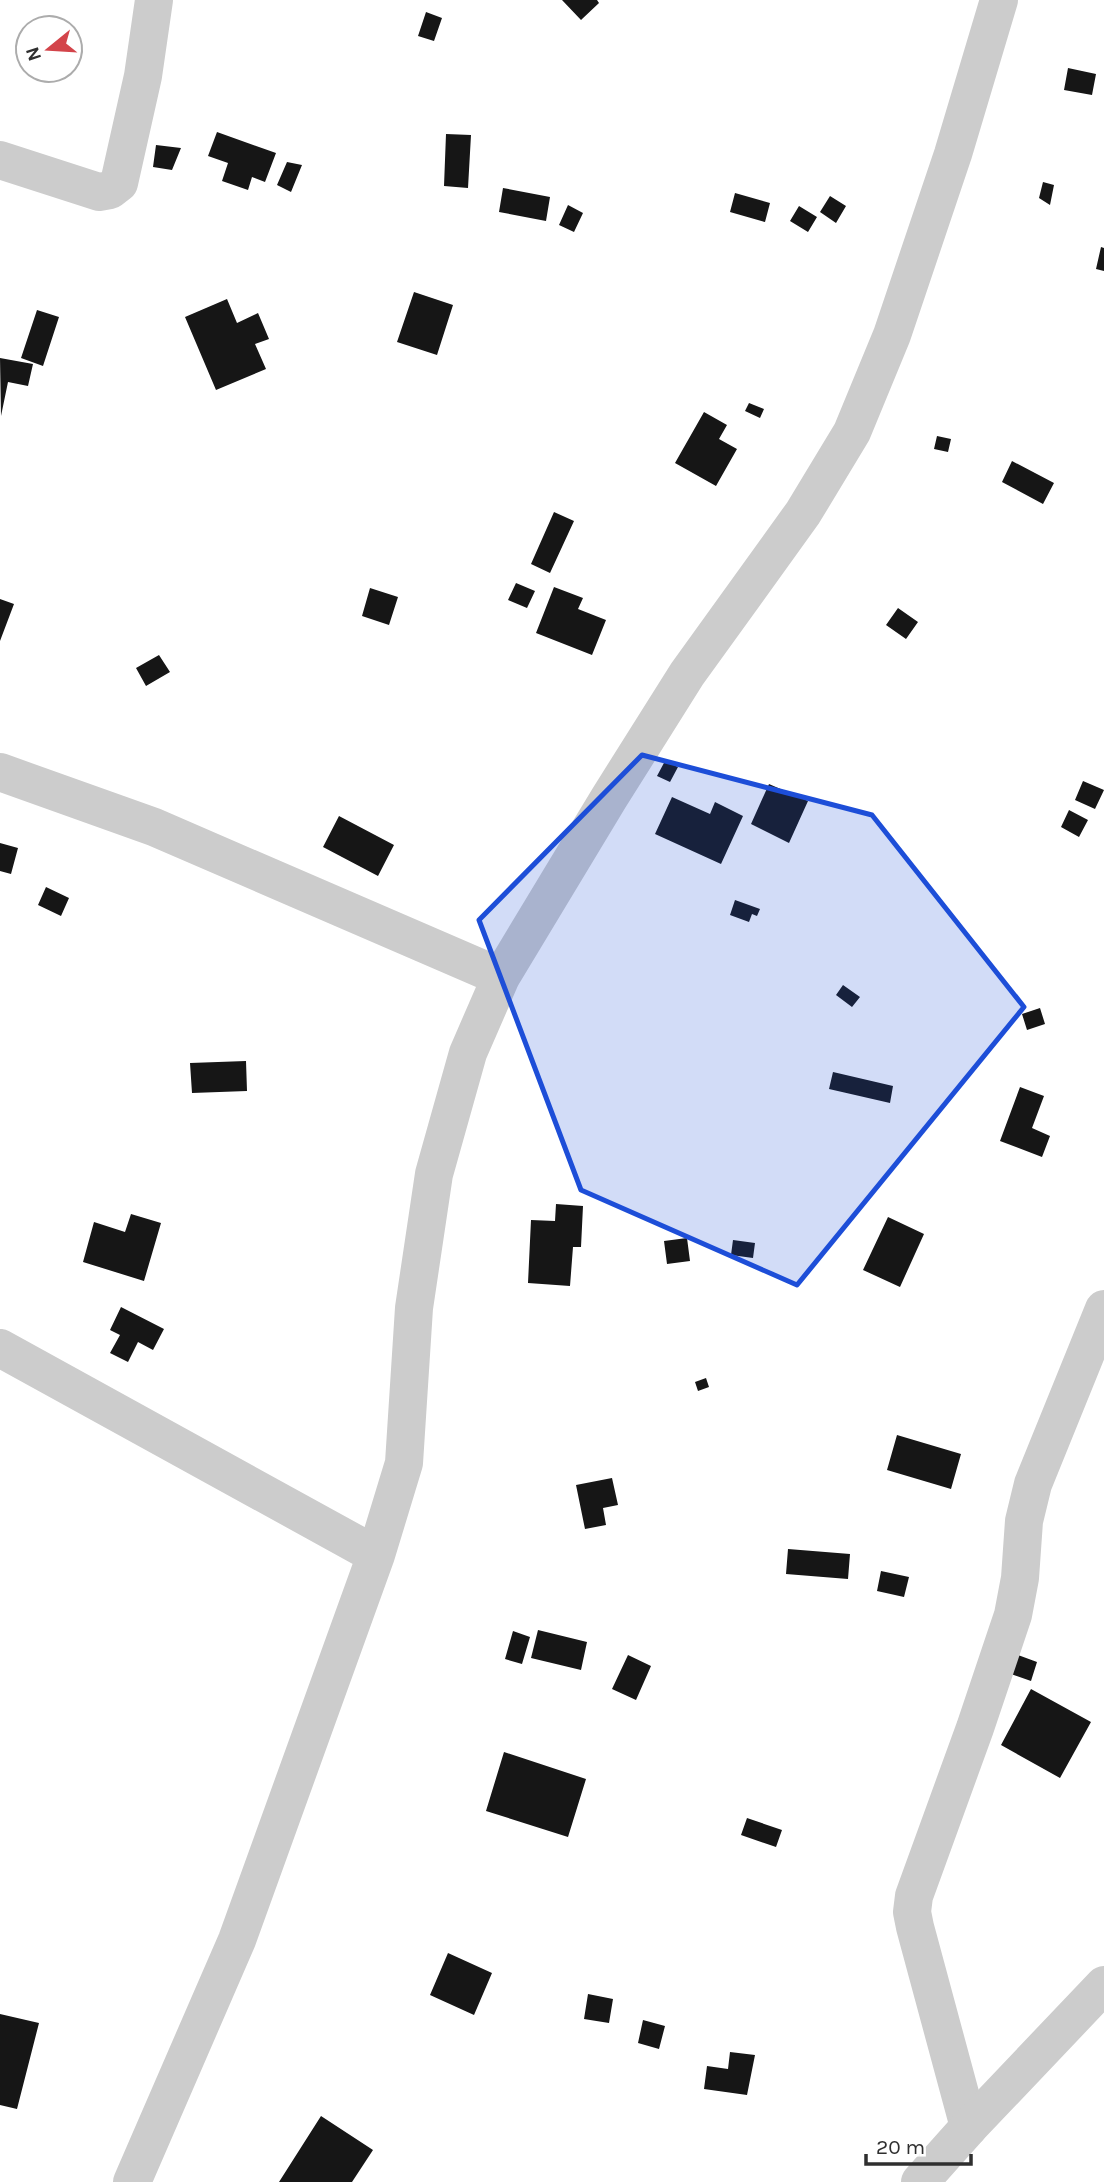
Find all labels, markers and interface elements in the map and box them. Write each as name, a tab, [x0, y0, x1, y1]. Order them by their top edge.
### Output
north arrow	[14, 14, 84, 84]
text: N	[21, 44, 46, 64]
scale bar	[866, 2122, 971, 2166]
text: 20 m	[876, 2135, 925, 2159]

